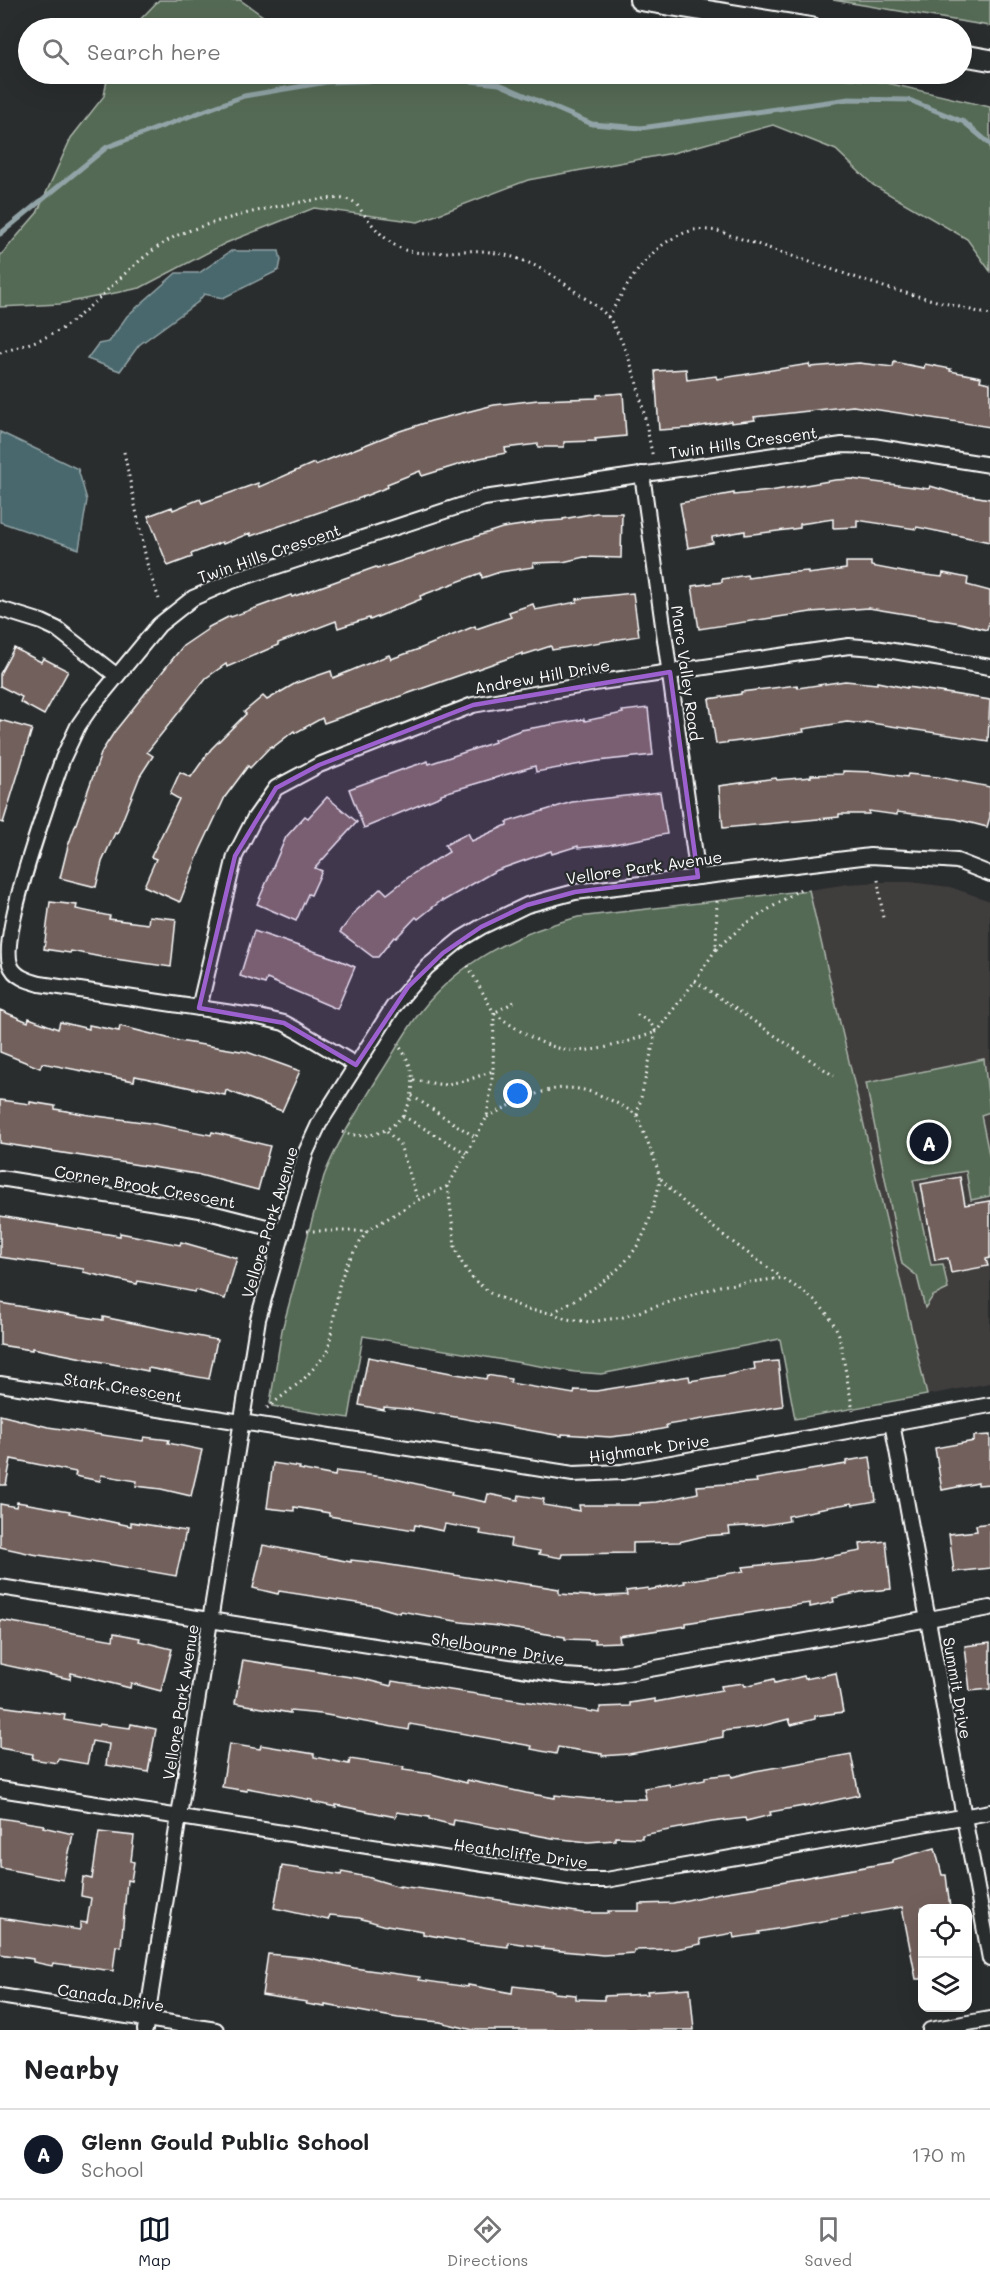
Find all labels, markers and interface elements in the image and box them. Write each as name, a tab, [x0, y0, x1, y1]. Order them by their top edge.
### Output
search box	[18, 18, 972, 84]
icon: search	[39, 35, 72, 68]
text: Search here	[87, 37, 221, 66]
street label: Twin Hills Crescent	[667, 421, 819, 463]
street label: Twin Hills Crescent	[195, 519, 343, 587]
street label: Marc Valley Road	[667, 604, 707, 742]
street label: Andrew Hill Drive	[473, 654, 611, 698]
street label: Vellore Park Avenue	[565, 846, 723, 888]
your location	[503, 1079, 532, 1108]
pin: A	[910, 1120, 948, 1164]
street label: Vellore Park Avenue	[236, 1144, 302, 1300]
street label: Corner Brook Crescent	[53, 1160, 237, 1212]
street label: Stark Crescent	[62, 1367, 184, 1407]
street label: Highmark Drive	[587, 1429, 711, 1467]
street label: Vellore Park Avenue	[157, 1623, 203, 1781]
street label: Shelbourne Drive	[430, 1627, 566, 1669]
street label: Summit Drive	[939, 1636, 977, 1740]
street label: Heathcliffe Drive	[452, 1833, 590, 1873]
map controls	[918, 1904, 972, 2012]
button: locate	[918, 1904, 972, 1958]
button: layers	[918, 1958, 972, 2012]
street label: Canada Drive	[56, 1978, 166, 2016]
text: Nearby	[24, 2052, 119, 2086]
text: Glenn Gould Public School	[81, 2127, 369, 2156]
text: A	[37, 2141, 50, 2167]
text: 170 m	[911, 2141, 966, 2167]
text: School	[81, 2156, 144, 2182]
tab: Map	[138, 2213, 171, 2270]
tab: Directions	[447, 2213, 528, 2270]
tab: Saved	[804, 2213, 852, 2270]

